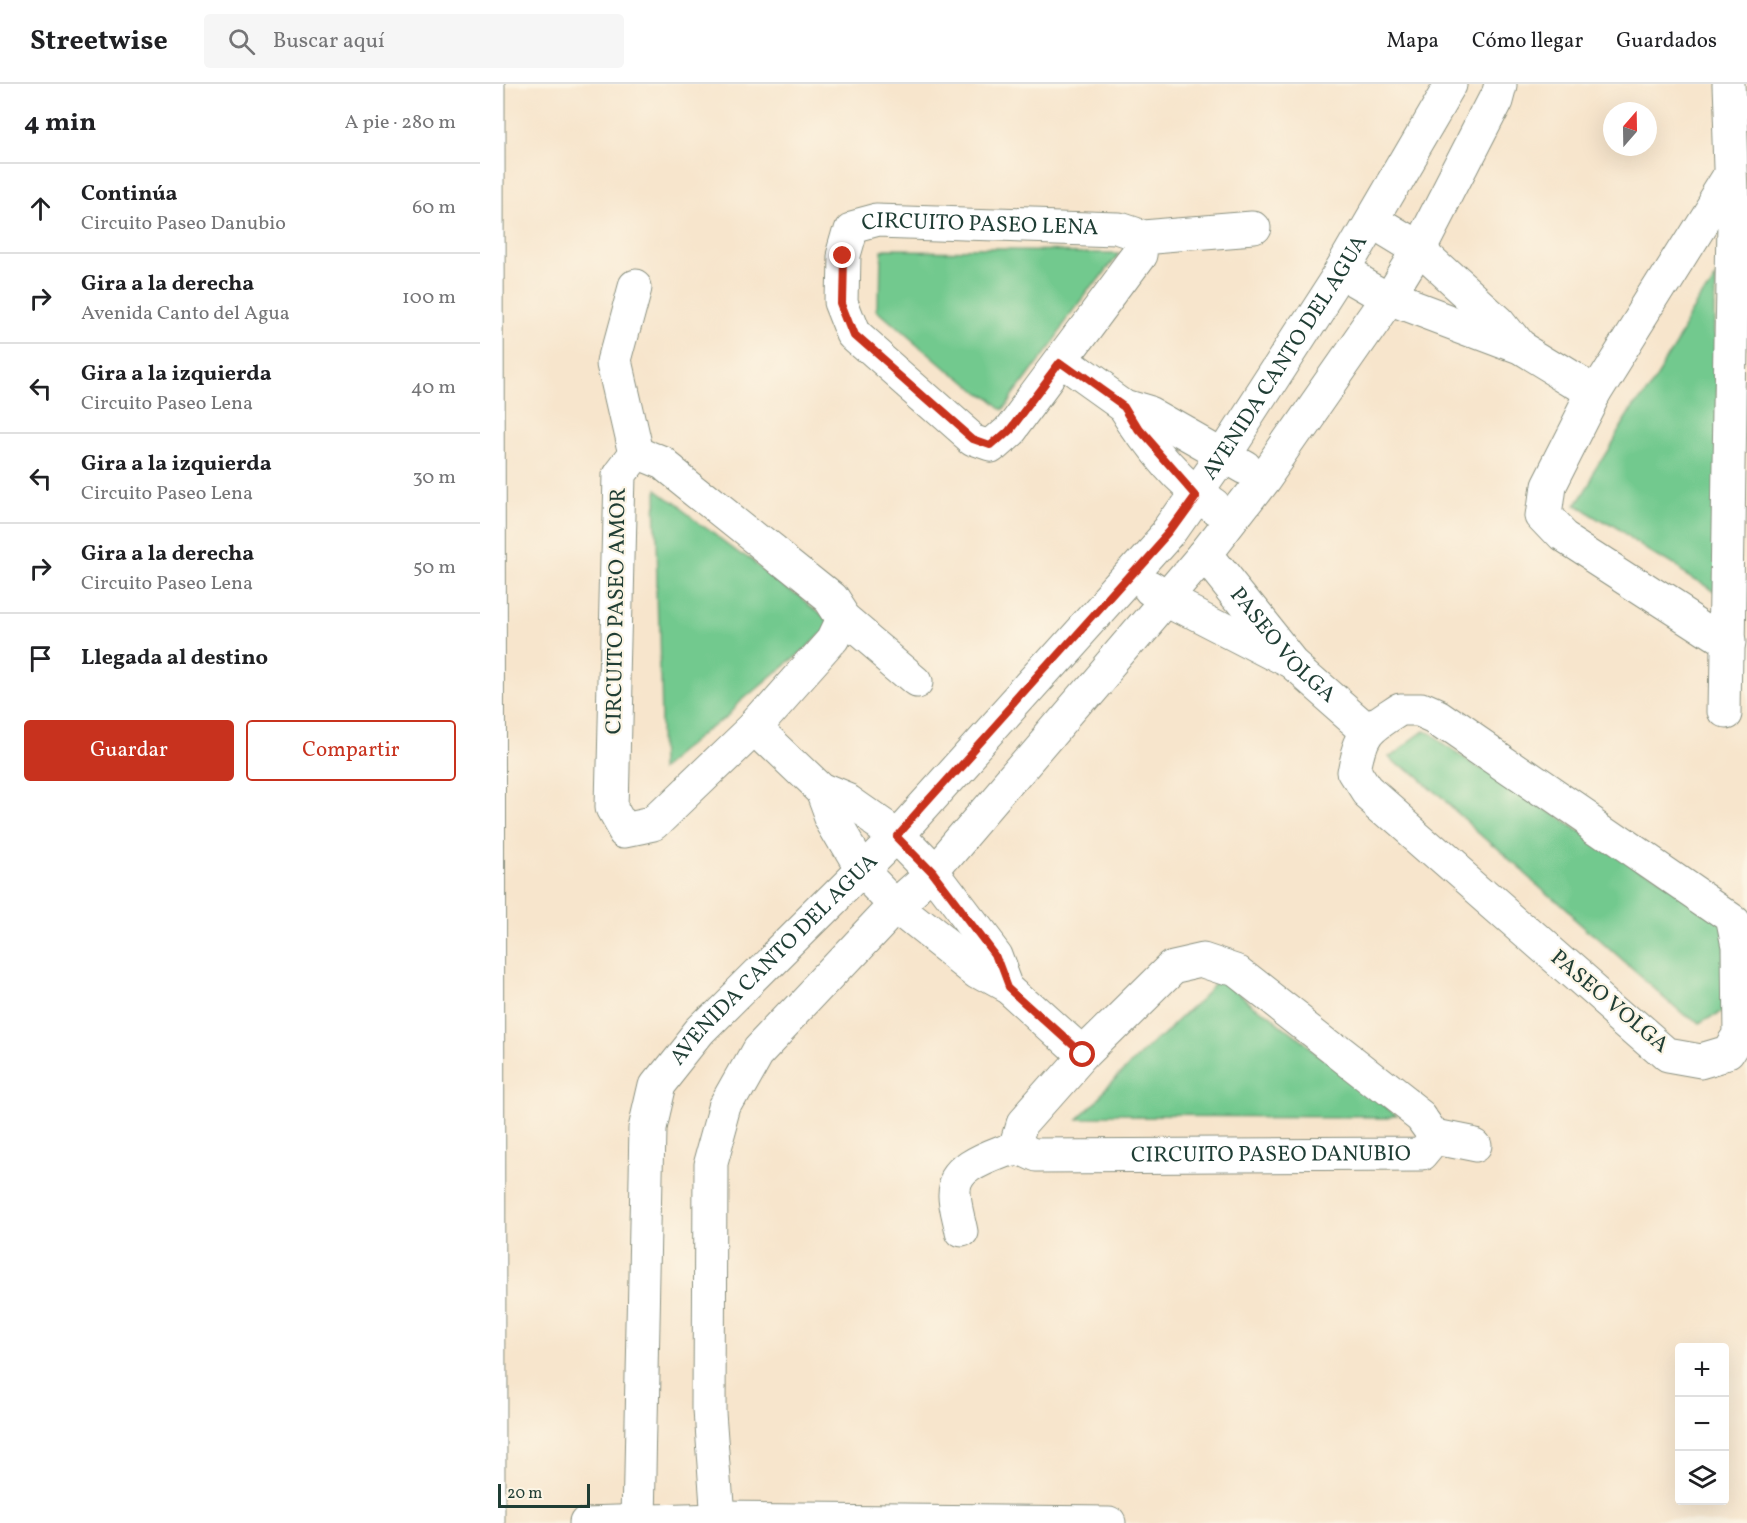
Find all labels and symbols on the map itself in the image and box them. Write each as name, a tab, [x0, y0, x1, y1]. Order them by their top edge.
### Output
north arrow	[1603, 102, 1657, 156]
street label: CIRCUITO PASEO LENA	[858, 205, 1099, 244]
street label: AVENIDA CANTO DEL AGUA	[1195, 229, 1375, 486]
route end	[829, 242, 855, 268]
street label: CIRCUITO PASEO AMOR	[599, 487, 635, 735]
street label: PASEO VOLGA	[1222, 581, 1343, 710]
street label: AVENIDA CANTO DEL AGUA	[663, 847, 885, 1072]
street label: PASEO VOLGA	[1543, 943, 1675, 1061]
route start	[1069, 1041, 1095, 1067]
street label: CIRCUITO PASEO DANUBIO	[1131, 1139, 1411, 1171]
scale bar	[498, 1481, 590, 1508]

